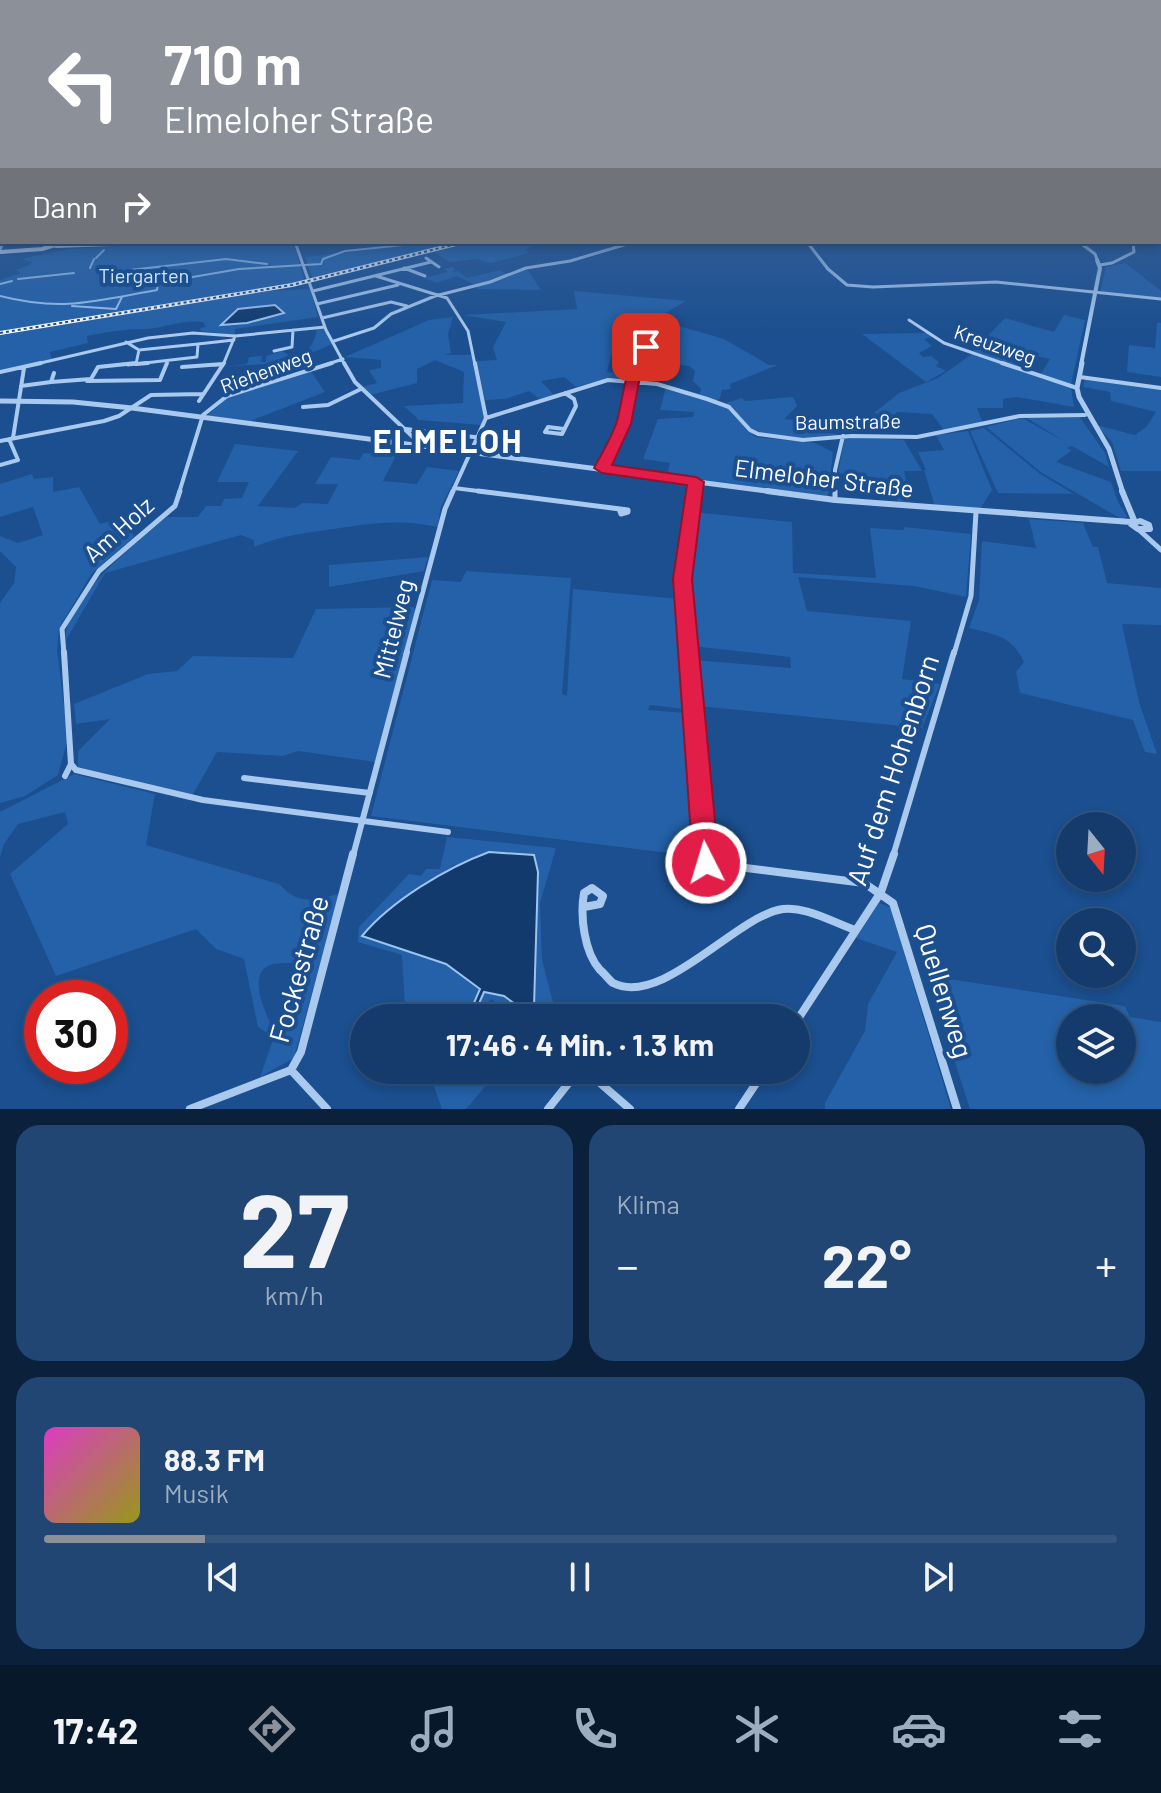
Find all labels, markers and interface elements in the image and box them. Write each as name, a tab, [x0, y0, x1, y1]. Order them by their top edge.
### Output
text: 710 m	[164, 29, 302, 96]
icon: left	[32, 32, 136, 136]
text: Elmeloher Straße	[164, 97, 434, 140]
icon: right	[114, 184, 158, 228]
text: Dann	[32, 188, 98, 224]
park label: Tiergarten	[99, 263, 189, 287]
pin	[612, 313, 680, 381]
street label: Kreuzweg	[951, 319, 1039, 369]
icon: arrive	[624, 325, 668, 369]
street label: Riehenweg	[217, 342, 315, 398]
street label: Baumstraße	[795, 408, 901, 434]
district label: ELMELOH	[373, 421, 523, 459]
street label: Elmeloher Straße	[733, 452, 915, 503]
street label: Am Holz	[77, 490, 159, 568]
street label: Mittelweg	[366, 576, 419, 681]
street label: Auf dem Hohenborn	[839, 650, 945, 889]
north arrow	[1056, 812, 1136, 892]
map controls	[1056, 812, 1136, 1084]
position arrow	[664, 821, 748, 905]
street label: Fockestraße	[261, 891, 335, 1046]
button: search	[1056, 908, 1136, 988]
street label: Quellenweg	[908, 920, 981, 1062]
speed limit sign: 30	[24, 980, 128, 1084]
button: layers	[1056, 1004, 1136, 1084]
text: 17:46 · 4 Min. · 1.3 km	[446, 1026, 714, 1062]
text: 27	[239, 1164, 349, 1289]
text: Klima	[617, 1188, 680, 1219]
text: 22°	[822, 1228, 912, 1300]
text: −	[617, 1238, 639, 1291]
text: +	[1095, 1238, 1117, 1291]
text: km/h	[265, 1279, 324, 1310]
text: 88.3 FM	[164, 1441, 265, 1477]
text: Musik	[164, 1477, 229, 1508]
icon: previous	[201, 1555, 245, 1599]
icon: pause	[558, 1555, 602, 1599]
icon: next	[916, 1555, 960, 1599]
icon: directions	[244, 1701, 300, 1757]
icon: music	[406, 1701, 462, 1757]
icon: phone	[567, 1701, 623, 1757]
icon: climate	[729, 1701, 785, 1757]
icon: car	[891, 1701, 947, 1757]
icon: filters	[1052, 1701, 1108, 1757]
text: 17:42	[53, 1708, 138, 1751]

